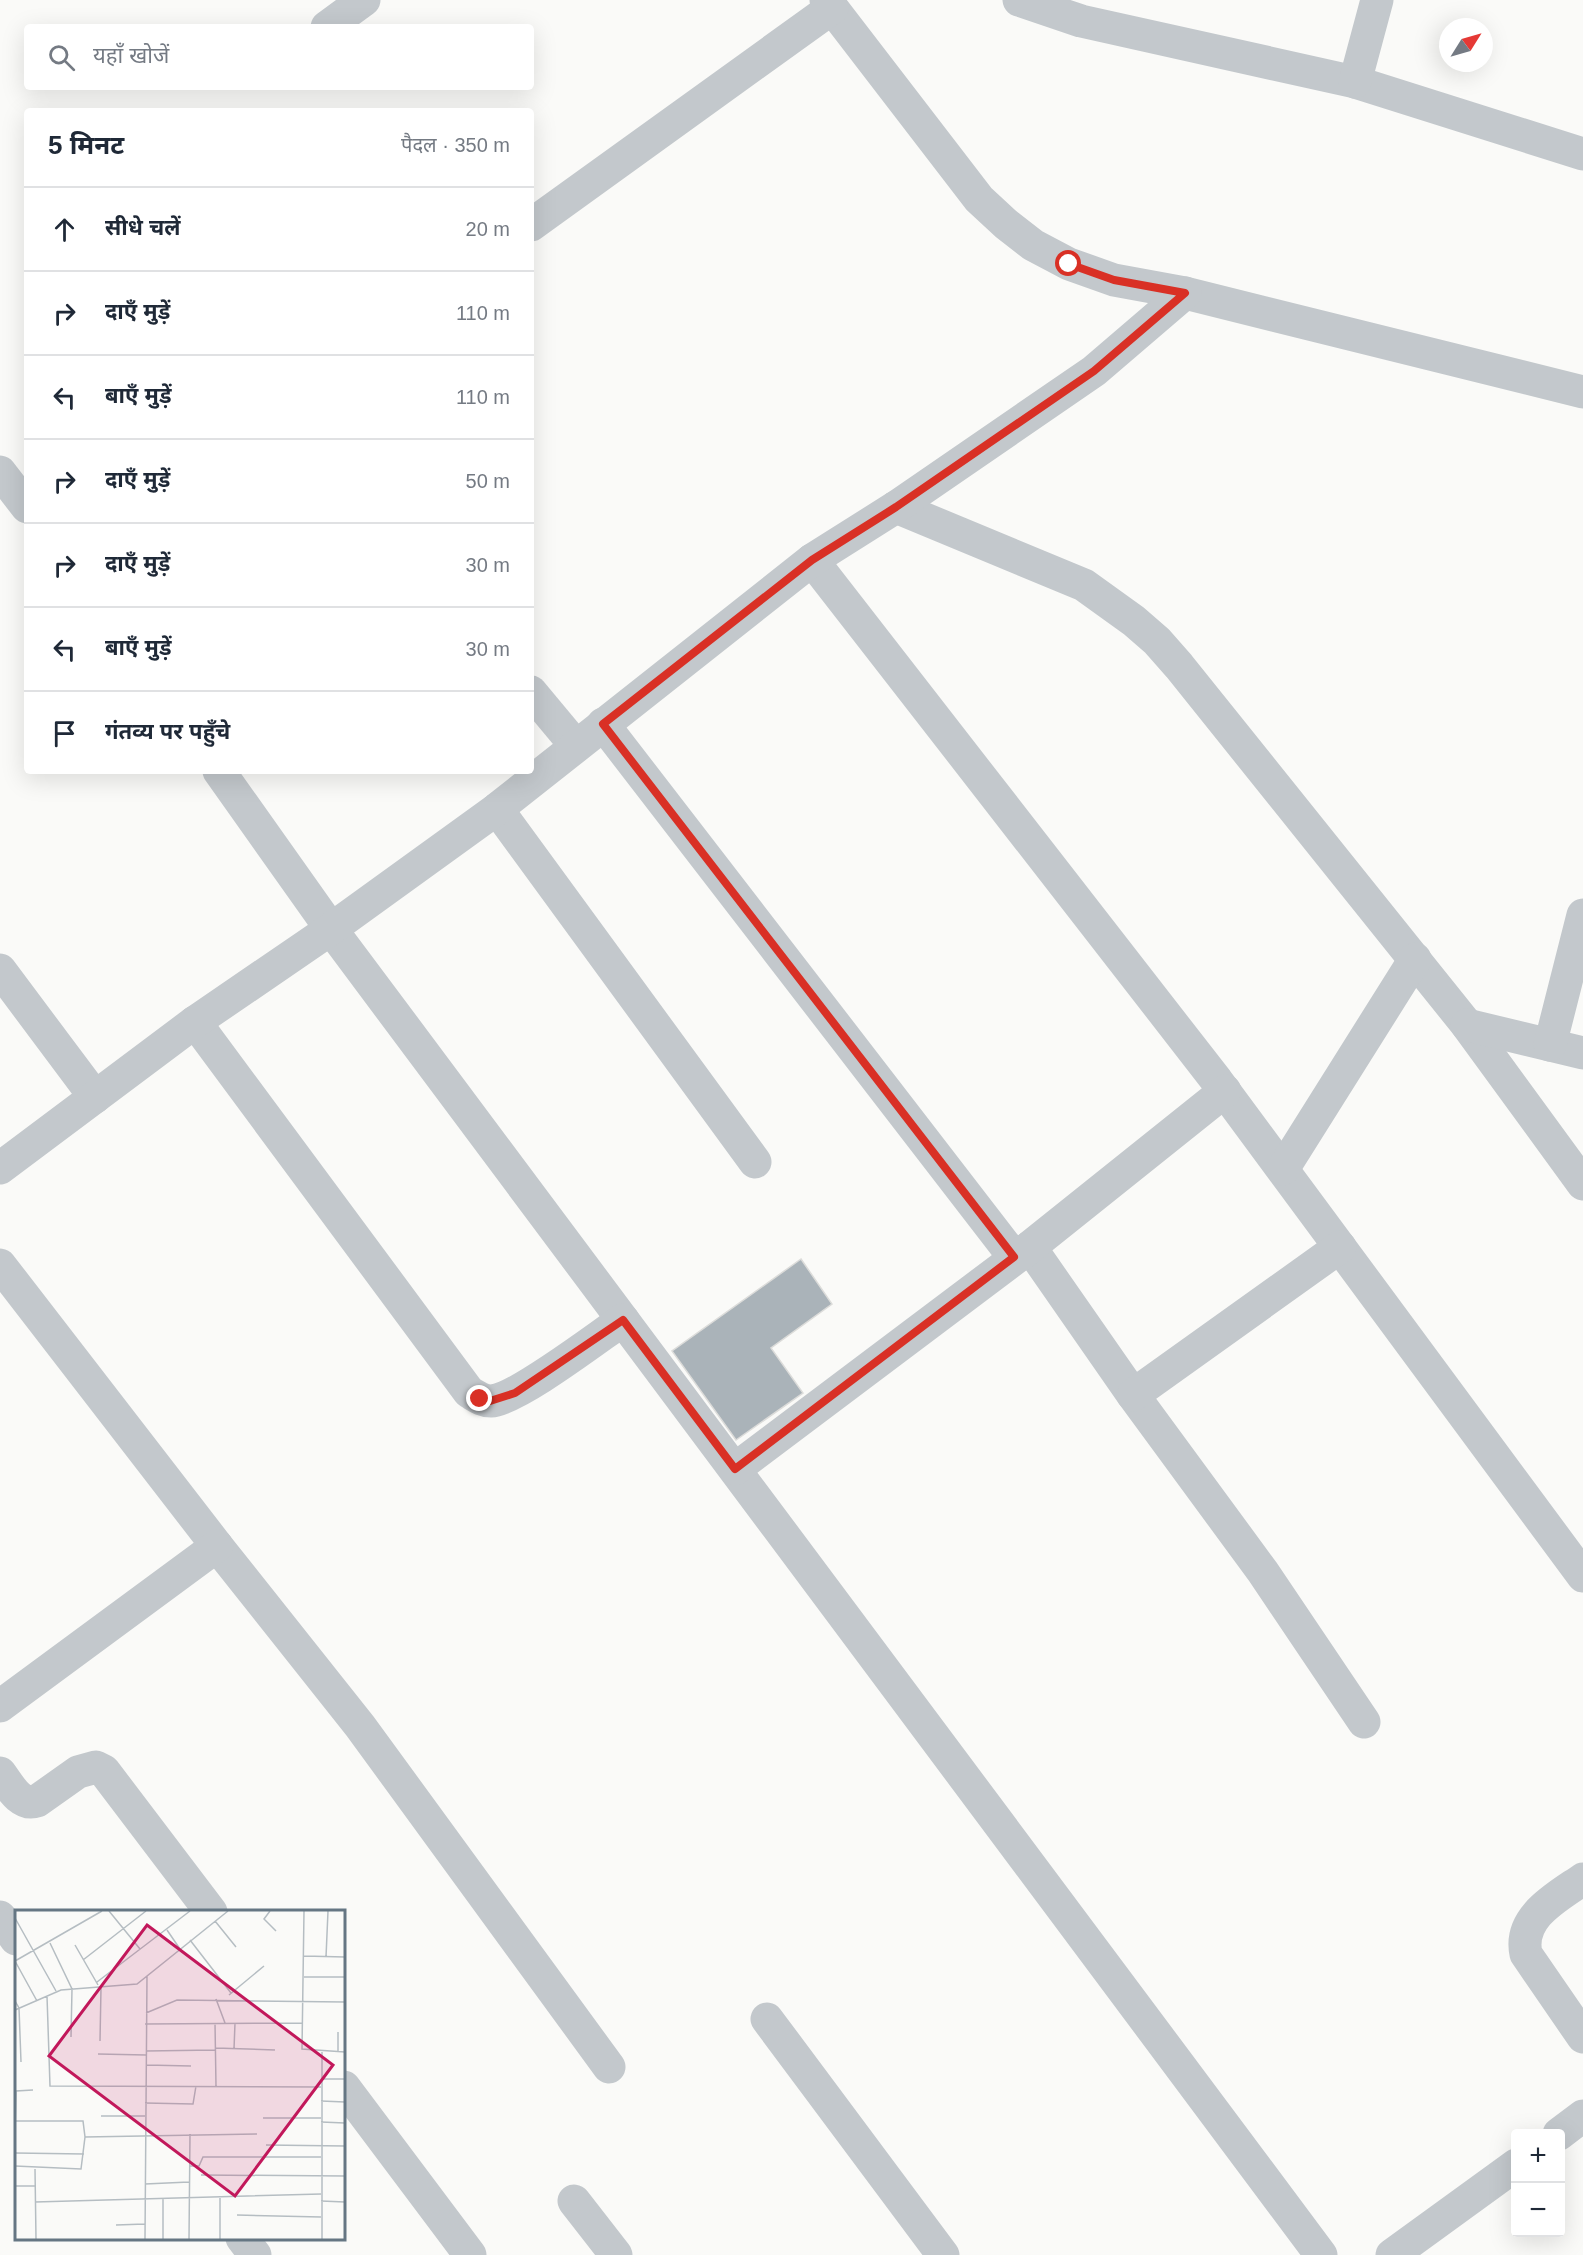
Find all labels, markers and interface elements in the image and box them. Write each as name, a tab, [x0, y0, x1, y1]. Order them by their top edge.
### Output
north arrow	[1439, 18, 1493, 72]
search box	[24, 24, 534, 90]
icon: search	[45, 41, 78, 74]
text: यहाँ खोजें	[93, 43, 169, 68]
text: 5 मिनट	[48, 130, 124, 160]
text: पैदल · 350 m	[401, 134, 510, 156]
icon: ahead	[48, 213, 81, 246]
text: सीधे चलें	[105, 215, 180, 240]
text: 20 m	[466, 218, 510, 240]
route start	[1055, 250, 1081, 276]
icon: right	[48, 297, 81, 330]
text: दाएँ मुड़ें	[105, 299, 170, 324]
text: 110 m	[456, 302, 510, 324]
icon: left	[48, 381, 81, 414]
text: बाएँ मुड़ें	[105, 383, 171, 408]
text: 110 m	[456, 386, 510, 408]
icon: right	[48, 465, 81, 498]
text: दाएँ मुड़ें	[105, 467, 170, 492]
text: 50 m	[466, 470, 510, 492]
icon: right	[48, 549, 81, 582]
text: दाएँ मुड़ें	[105, 551, 170, 576]
text: 30 m	[466, 554, 510, 576]
icon: left	[48, 633, 81, 666]
text: बाएँ मुड़ें	[105, 635, 171, 660]
text: 30 m	[466, 638, 510, 660]
icon: arrive	[48, 717, 81, 750]
text: गंतव्य पर पहुँचे	[105, 719, 230, 744]
route end	[466, 1385, 492, 1411]
inset map	[15, 1910, 345, 2240]
map controls	[1511, 2129, 1565, 2237]
button: +	[1511, 2129, 1565, 2183]
button: −	[1511, 2183, 1565, 2237]

